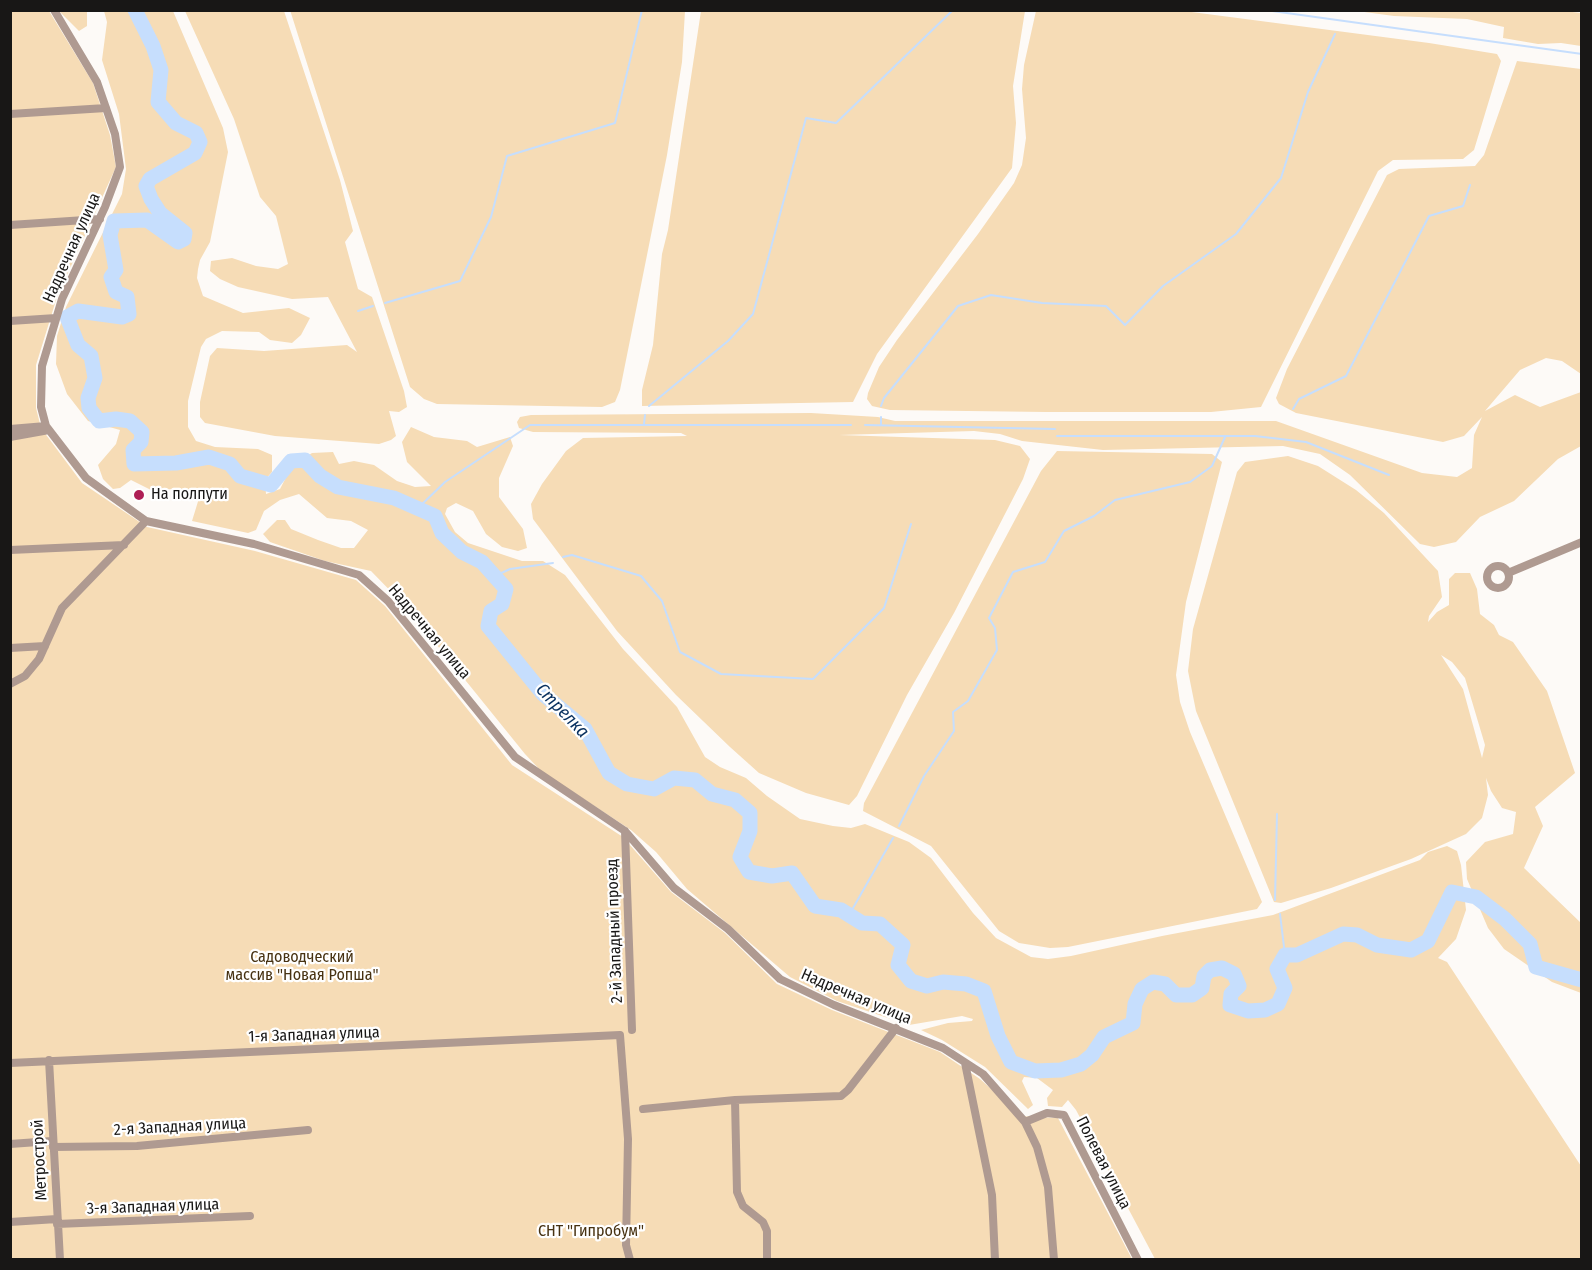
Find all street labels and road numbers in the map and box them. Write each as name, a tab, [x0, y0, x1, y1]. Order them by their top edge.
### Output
street label: Надречная улица	[39, 190, 105, 306]
street label: Надречная улица	[384, 581, 474, 683]
street label: 2-й Западный проезд	[603, 858, 627, 1004]
street label: Надречная улица	[798, 965, 914, 1029]
street label: 1-я Западная улица	[248, 1023, 380, 1047]
street label: Полевая улица	[1071, 1113, 1135, 1213]
street label: 2-я Западная улица	[113, 1114, 247, 1140]
street label: Метрострой	[28, 1119, 52, 1201]
street label: 3-я Западная улица	[86, 1195, 220, 1219]

